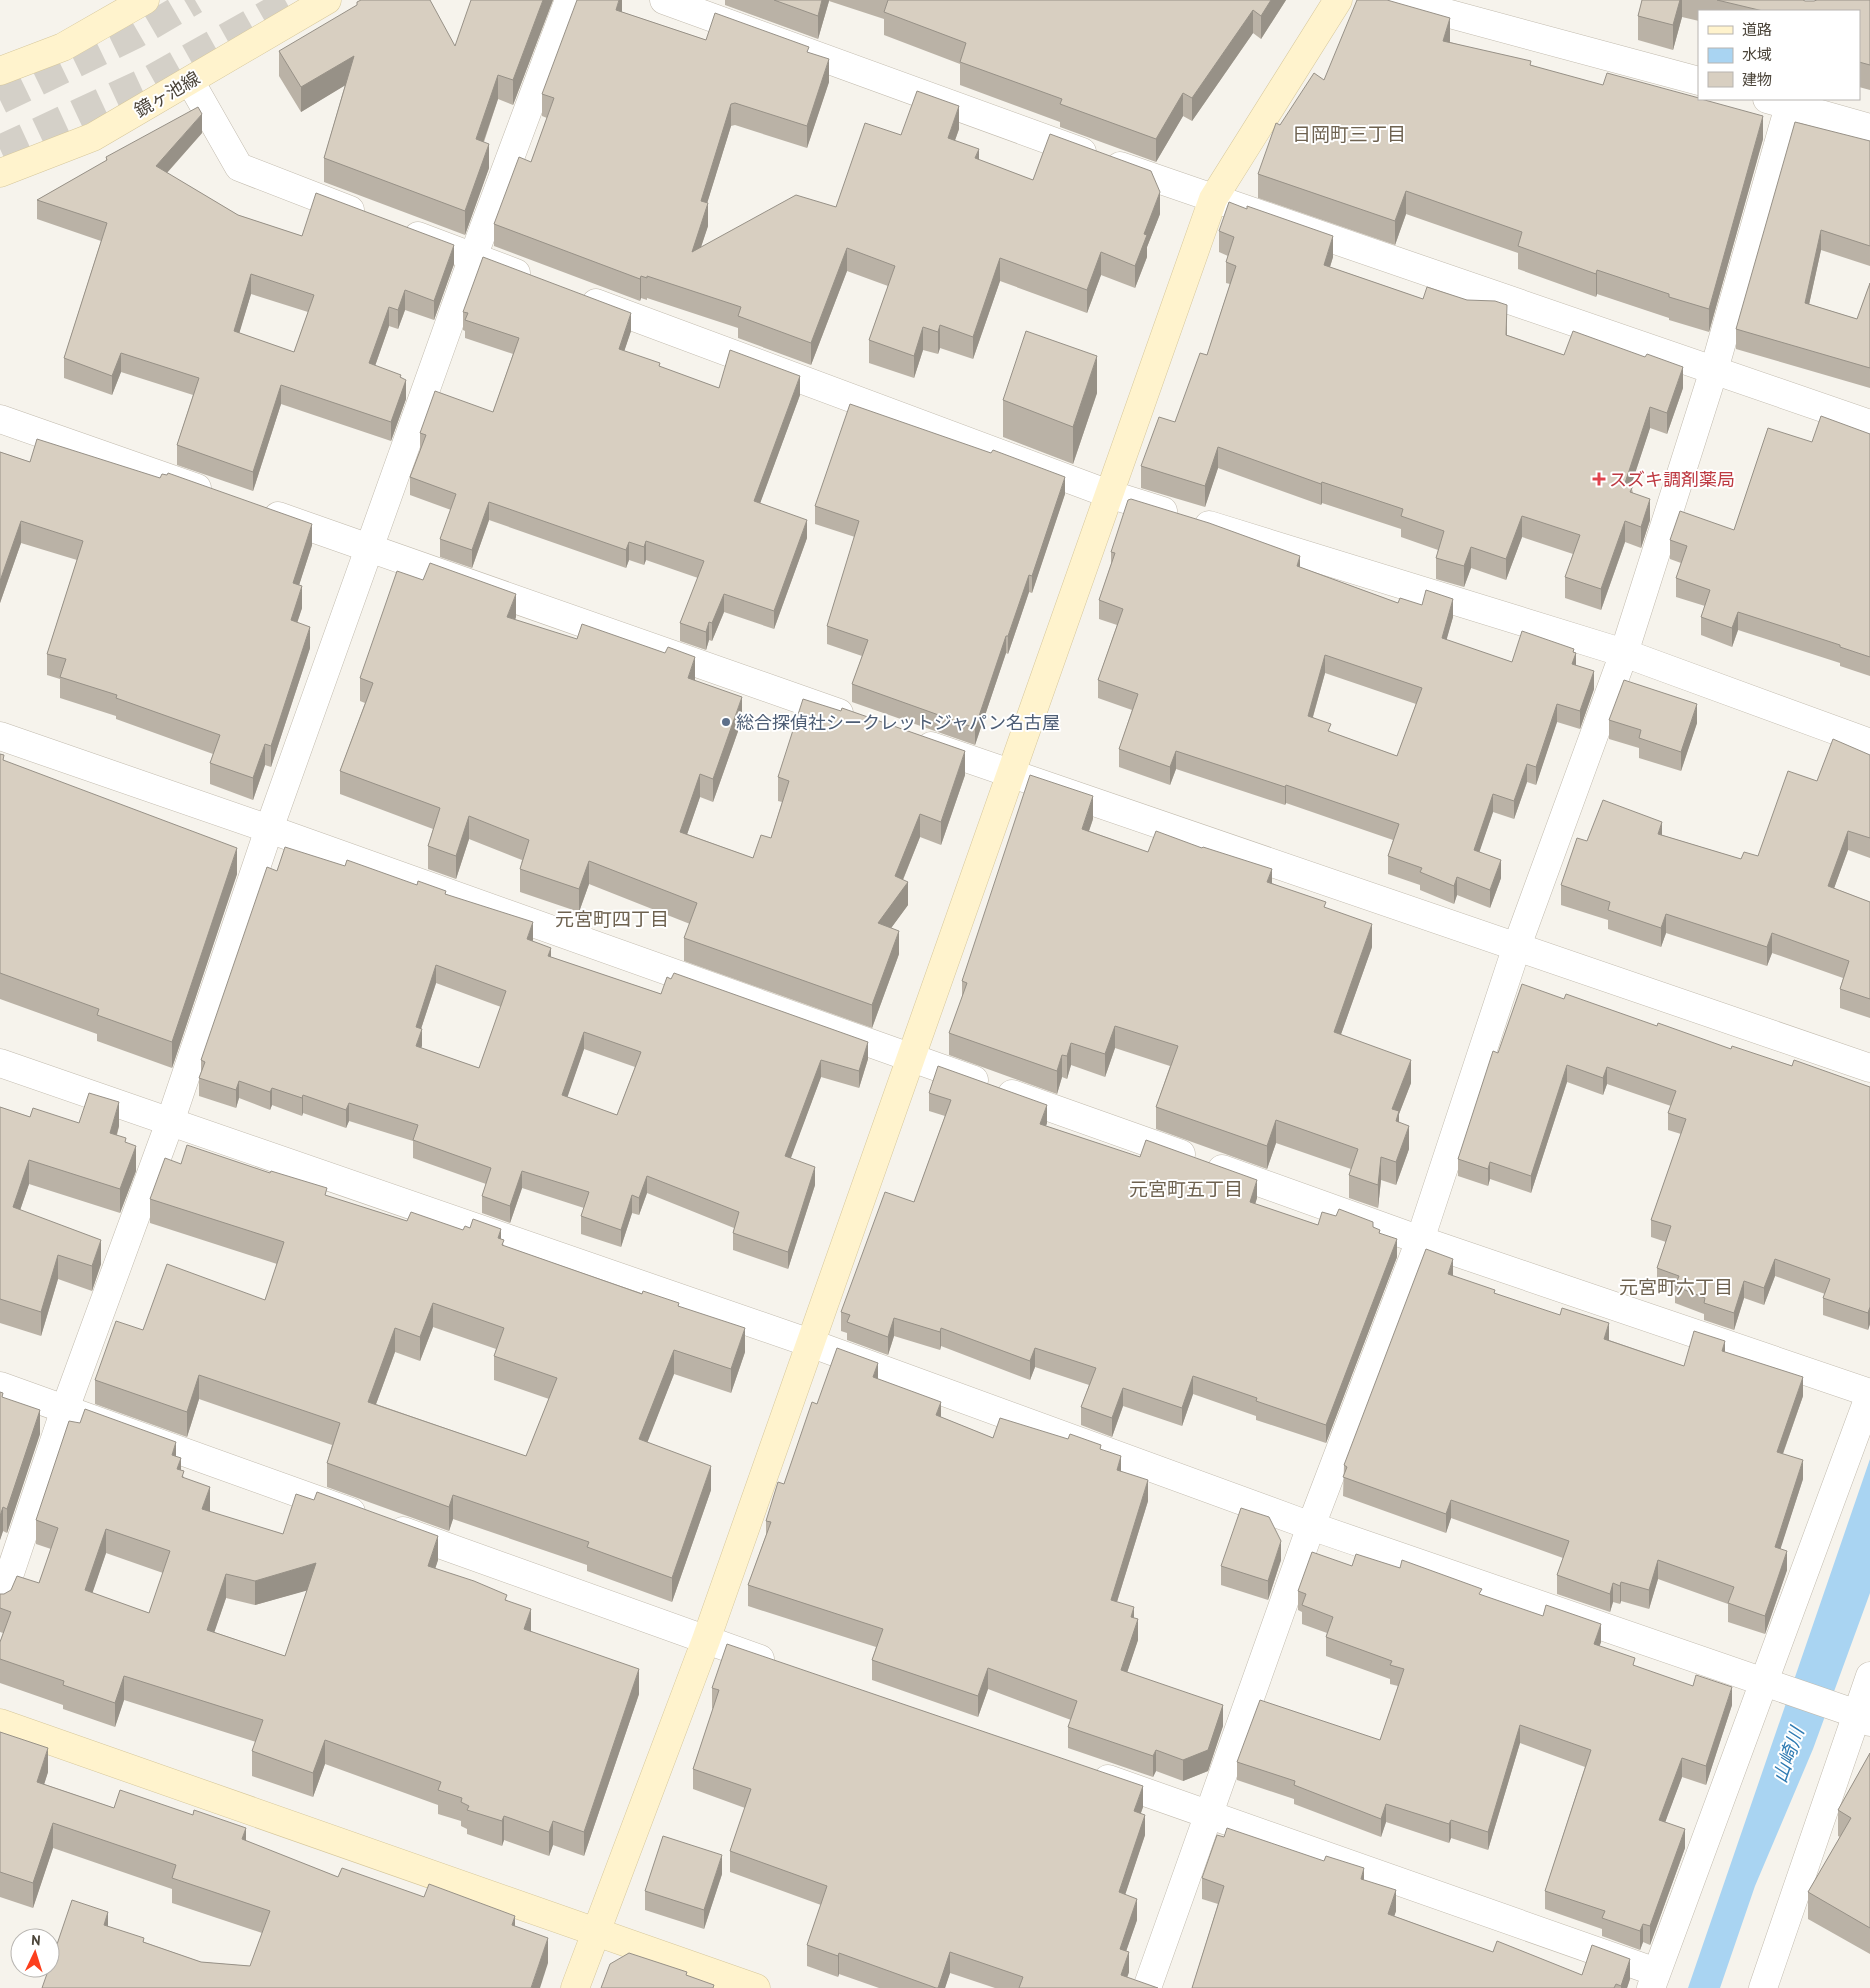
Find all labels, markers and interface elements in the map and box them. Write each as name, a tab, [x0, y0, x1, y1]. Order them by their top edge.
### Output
legend	[1698, 10, 1860, 100]
text: 道路	[1742, 20, 1772, 39]
text: 水域	[1742, 45, 1772, 64]
street label: 鏡ヶ池線	[130, 66, 204, 122]
text: 建物	[1742, 70, 1772, 89]
district label: 日岡町三丁目	[1292, 122, 1406, 146]
place label: スズキ調剤薬局	[1609, 468, 1735, 491]
marker: スズキ調剤薬局	[1593, 473, 1605, 485]
place label: 総合探偵社シークレットジャパン名古屋	[736, 711, 1060, 734]
marker: 総合探偵社シークレットジャパン名古屋	[720, 716, 732, 728]
district label: 元宮町四丁目	[555, 907, 669, 931]
district label: 元宮町五丁目	[1129, 1177, 1243, 1201]
district label: 元宮町六丁目	[1619, 1275, 1733, 1299]
water label: 山崎川	[1767, 1722, 1809, 1786]
north arrow	[10, 1928, 60, 1978]
text: N	[31, 1931, 41, 1949]

